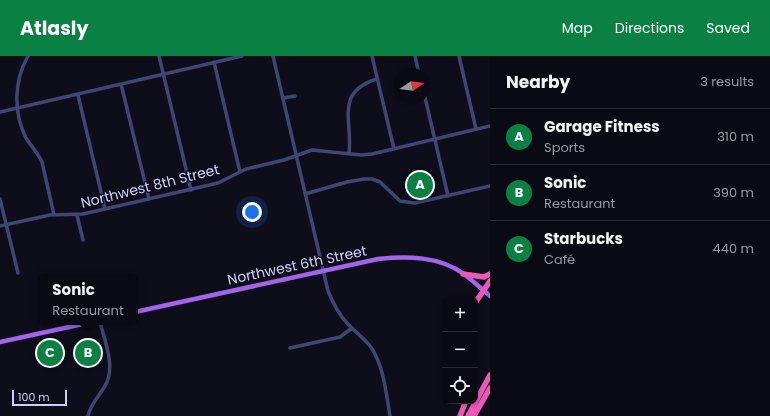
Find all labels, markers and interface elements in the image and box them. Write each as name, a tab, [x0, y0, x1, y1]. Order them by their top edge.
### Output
text: Atlasly	[20, 15, 88, 42]
text: Map	[562, 18, 593, 38]
text: Directions	[615, 18, 684, 38]
text: Saved	[706, 18, 750, 38]
north arrow	[394, 68, 430, 104]
text: Nearby	[506, 70, 570, 94]
text: 3 results	[700, 72, 754, 91]
text: Garage Fitness	[544, 116, 660, 137]
text: A	[514, 127, 524, 146]
text: 310 m	[717, 127, 754, 146]
text: Sports	[544, 138, 585, 157]
street label: Northwest 8th Street	[79, 159, 221, 213]
pin: A	[407, 170, 433, 200]
text: Sonic	[544, 172, 586, 193]
text: B	[515, 183, 523, 202]
text: 390 m	[713, 183, 754, 202]
text: Restaurant	[544, 194, 615, 213]
your location	[242, 202, 262, 222]
text: Starbucks	[544, 228, 623, 249]
text: C	[514, 239, 524, 258]
text: 440 m	[713, 239, 754, 258]
street label: Northwest 6th Street	[225, 240, 369, 290]
text: Café	[544, 250, 575, 269]
popup	[38, 273, 138, 325]
text: Sonic	[52, 279, 95, 300]
map controls	[442, 296, 478, 404]
button: +	[442, 296, 478, 332]
text: Restaurant	[52, 301, 124, 320]
button: −	[442, 332, 478, 368]
pin: C	[37, 338, 63, 368]
pin: B	[75, 338, 101, 368]
button: locate	[442, 368, 478, 404]
scale bar	[12, 388, 67, 407]
text: 100 m	[18, 389, 50, 405]

